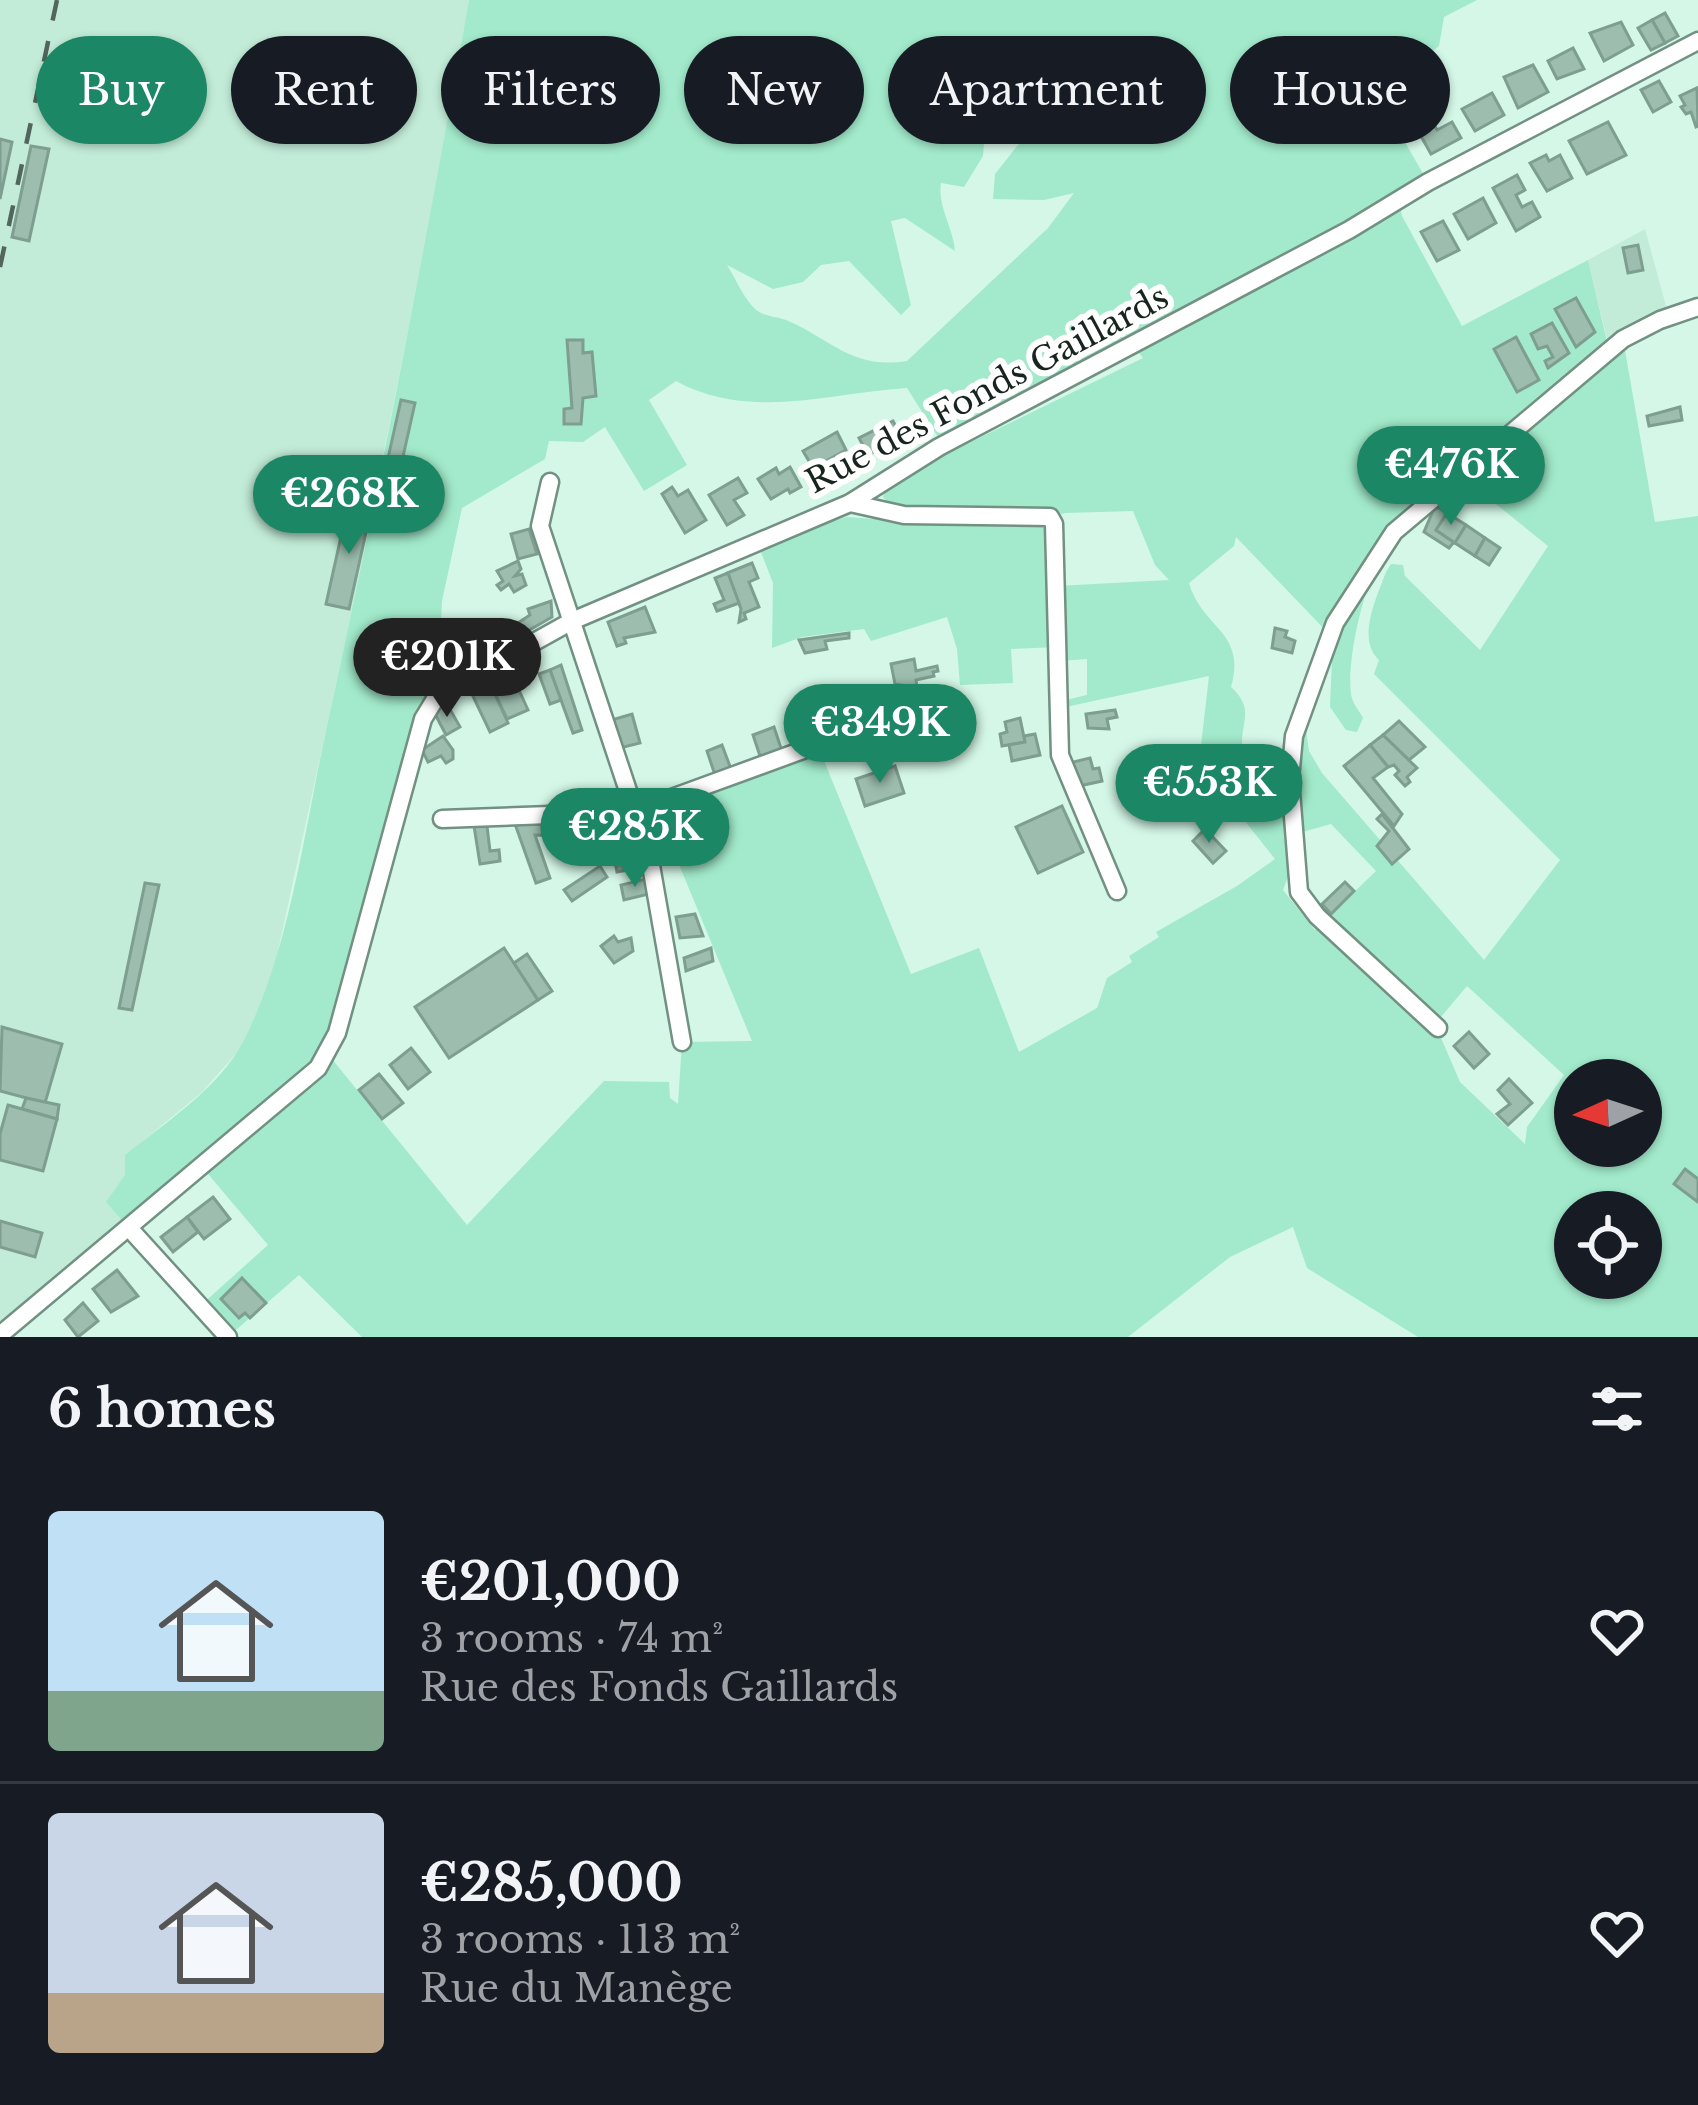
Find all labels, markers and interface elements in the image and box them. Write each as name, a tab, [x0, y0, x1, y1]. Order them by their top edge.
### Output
chip: Buy	[36, 36, 207, 144]
chip: Rent	[231, 36, 417, 144]
chip: Filters	[441, 36, 660, 144]
chip: New	[684, 36, 864, 144]
chip: Apartment	[888, 36, 1206, 144]
chip: House	[1230, 36, 1450, 144]
street label: Rue des Fonds Gaillards	[799, 276, 1175, 502]
pin: €476K	[1367, 426, 1535, 528]
text: €476K	[1384, 440, 1518, 489]
pin: €268K	[265, 455, 433, 557]
text: €268K	[280, 469, 418, 518]
pin: €201K	[363, 618, 531, 720]
text: €201K	[380, 632, 514, 681]
pin: €349K	[796, 684, 964, 786]
text: €349K	[811, 698, 949, 747]
pin: €553K	[1125, 744, 1293, 846]
text: €553K	[1142, 758, 1276, 807]
pin: €285K	[551, 788, 719, 890]
text: €285K	[567, 802, 703, 851]
north arrow	[1554, 1059, 1662, 1167]
map controls	[1554, 1059, 1662, 1299]
button: locate	[1554, 1191, 1662, 1299]
icon: filters	[1584, 1376, 1650, 1442]
text: 6 homes	[48, 1378, 276, 1441]
text: €201,000	[420, 1551, 681, 1614]
icon: home	[144, 1559, 288, 1703]
icon: heart	[1584, 1598, 1650, 1664]
text: 3 rooms · 74 m²	[420, 1614, 723, 1663]
text: Rue des Fonds Gaillards	[420, 1663, 898, 1712]
text: €285,000	[420, 1852, 683, 1915]
icon: home	[144, 1861, 288, 2005]
icon: heart	[1584, 1900, 1650, 1966]
text: 3 rooms · 113 m²	[420, 1915, 740, 1964]
text: Rue du Manège	[420, 1964, 733, 2013]

